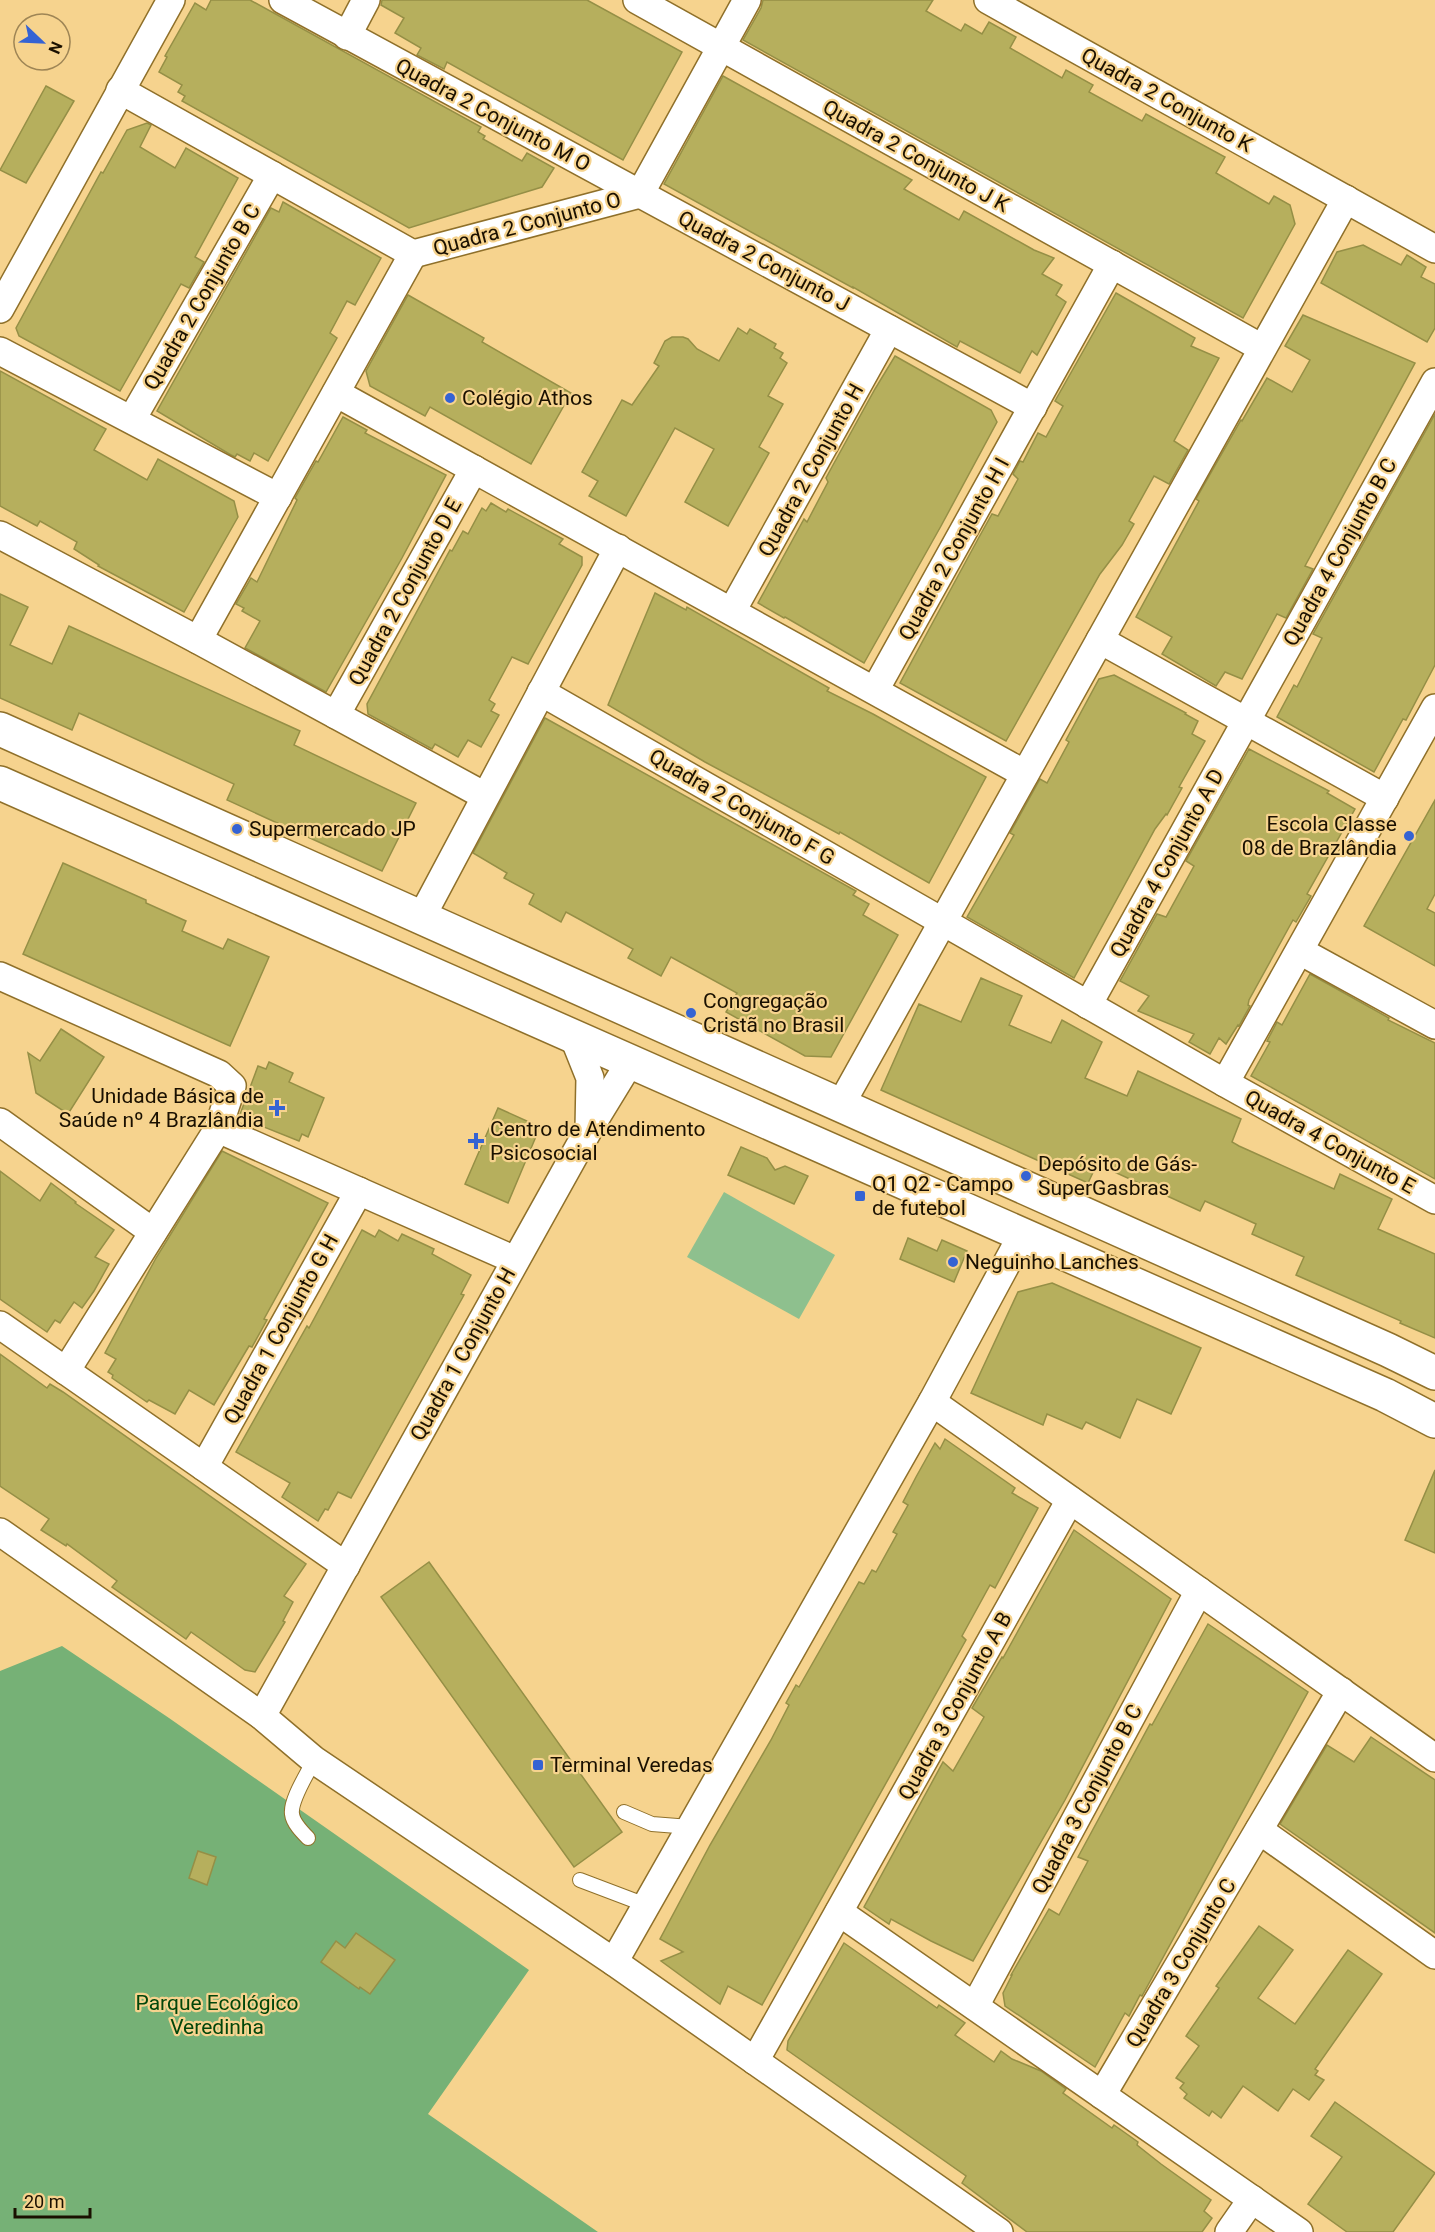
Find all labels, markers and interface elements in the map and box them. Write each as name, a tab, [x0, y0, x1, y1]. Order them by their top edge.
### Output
north arrow	[12, 12, 72, 72]
text: N	[44, 39, 66, 57]
street label: Quadra 2 Conjunto K	[1077, 43, 1258, 157]
street label: Quadra 2 Conjunto M O	[392, 53, 594, 177]
street label: Quadra 2 Conjunto J K	[819, 95, 1014, 218]
street label: Quadra 2 Conjunto O	[430, 187, 624, 261]
street label: Quadra 2 Conjunto B C	[139, 200, 265, 394]
street label: Quadra 2 Conjunto J	[674, 206, 854, 316]
street label: Quadra 2 Conjunto H	[753, 379, 869, 561]
place label: Colégio Athos	[462, 386, 593, 410]
marker: Colégio Athos	[443, 391, 457, 405]
street label: Quadra 2 Conjunto H I	[894, 454, 1014, 644]
street label: Quadra 4 Conjunto B C	[1278, 454, 1402, 650]
street label: Quadra 2 Conjunto D E	[344, 494, 466, 690]
street label: Quadra 2 Conjunto F G	[645, 744, 839, 870]
street label: Quadra 4 Conjunto A D	[1105, 765, 1229, 961]
place label: Escola Classe 08 de Brazlândia	[1242, 812, 1397, 860]
place label: Supermercado JP	[249, 817, 416, 841]
marker: Supermercado JP	[230, 822, 244, 836]
marker: Escola Classe 08 de Brazlândia	[1402, 829, 1416, 843]
place label: Congregação Cristã no Brasil	[703, 989, 844, 1037]
marker: Congregação Cristã no Brasil	[684, 1006, 698, 1020]
place label: Unidade Básica de Saúde nº 4 Brazlândia	[59, 1084, 264, 1132]
street label: Quadra 4 Conjunto E	[1241, 1085, 1419, 1199]
marker: Unidade Básica de Saúde nº 4 Brazlândia	[268, 1099, 286, 1117]
place label: Centro de Atendimento Psicosocial	[490, 1117, 705, 1165]
marker: Centro de Atendimento Psicosocial	[467, 1132, 485, 1150]
place label: Depósito de Gás- SuperGasbras	[1038, 1152, 1197, 1200]
marker: Depósito de Gás- SuperGasbras	[1019, 1169, 1033, 1183]
place label: Q1 Q2 - Campo de futebol	[872, 1172, 1013, 1220]
marker: Q1 Q2 - Campo de futebol	[853, 1189, 867, 1203]
street label: Quadra 1 Conjunto G H	[219, 1230, 343, 1428]
place label: Neguinho Lanches	[965, 1250, 1139, 1274]
marker: Neguinho Lanches	[946, 1255, 960, 1269]
street label: Quadra 1 Conjunto H	[405, 1263, 521, 1445]
street label: Quadra 3 Conjunto A B	[893, 1608, 1017, 1804]
street label: Quadra 3 Conjunto B C	[1027, 1700, 1147, 1898]
place label: Terminal Veredas	[550, 1753, 713, 1777]
marker: Terminal Veredas	[531, 1758, 545, 1772]
street label: Quadra 3 Conjunto C	[1121, 1874, 1241, 2052]
park label: Parque Ecológico Veredinha	[136, 1991, 299, 2039]
scale bar	[15, 2181, 90, 2219]
text: 20 m	[24, 2191, 64, 2212]

